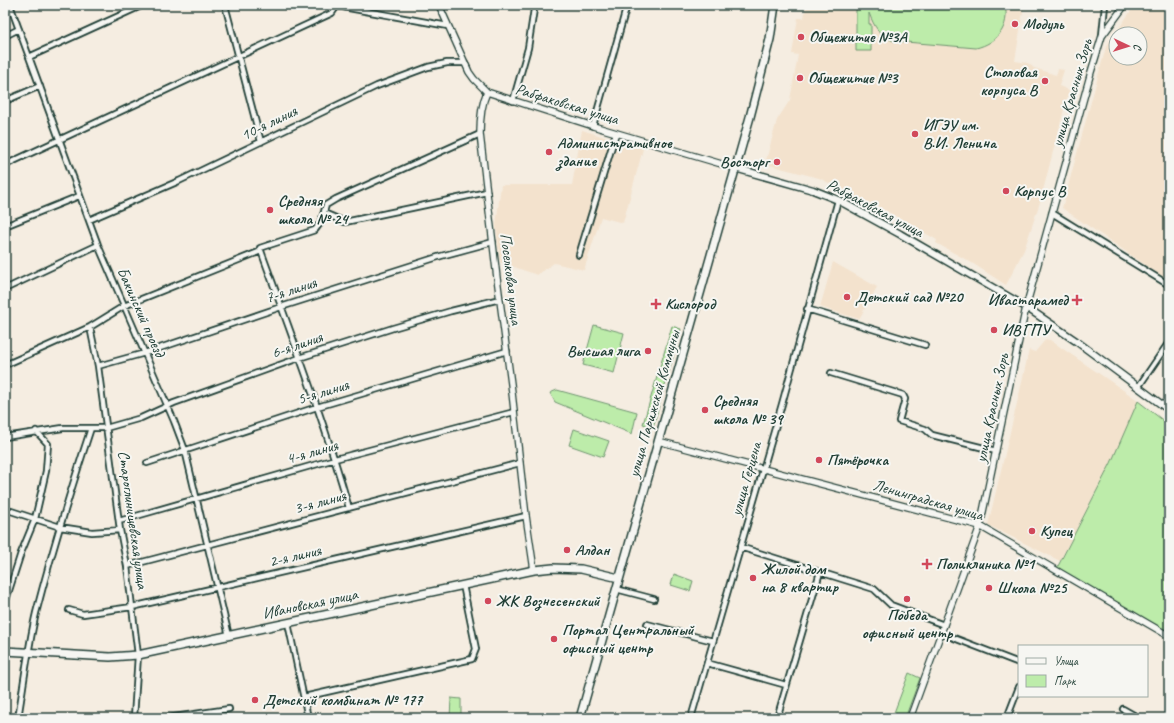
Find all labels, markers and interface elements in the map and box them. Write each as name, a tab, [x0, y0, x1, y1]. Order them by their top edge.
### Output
place label: Модуль	[1023, 14, 1065, 34]
marker: Модуль	[1010, 19, 1020, 29]
north arrow	[1108, 26, 1148, 66]
place label: Общежитие №3А	[809, 27, 909, 47]
marker: Общежитие №3А	[796, 32, 806, 42]
street label: улица Красных Зорь	[1047, 36, 1097, 150]
text: С	[1131, 44, 1145, 51]
place label: Столовая корпуса В	[980, 62, 1039, 100]
place label: Общежитие №3	[808, 68, 899, 88]
marker: Общежитие №3	[795, 73, 805, 83]
marker: Столовая корпуса В	[1040, 76, 1050, 86]
street label: Рабфаковская улица	[513, 79, 622, 130]
street label: 10-я линия	[238, 100, 301, 145]
place label: ИГЭУ им. В.И. Ленина	[923, 115, 998, 153]
marker: ИГЭУ им. В.И. Ленина	[910, 129, 920, 139]
place label: Административное здание	[555, 133, 673, 171]
marker: Административное здание	[544, 147, 554, 157]
place label: Восторг	[720, 152, 771, 172]
marker: Восторг	[772, 157, 782, 167]
street label: Рабфаковская улица	[823, 174, 928, 243]
place label: Корпус В	[1014, 181, 1067, 201]
marker: Корпус В	[1001, 186, 1011, 196]
place label: Средняя школа № 24	[278, 191, 350, 229]
marker: Средняя школа № 24	[265, 205, 275, 215]
street label: Поселковая улица	[495, 232, 527, 327]
street label: Бакинский проезд	[112, 264, 170, 361]
street label: 7-я линия	[263, 272, 320, 308]
place label: Детский сад №20	[855, 287, 964, 307]
place label: Ивастарамед	[988, 290, 1070, 310]
marker: Детский сад №20	[842, 292, 852, 302]
place label: Кислород	[665, 294, 717, 314]
marker: Ивастарамед	[1071, 294, 1083, 306]
marker: Кислород	[650, 298, 662, 310]
place label: ИВГПУ	[1002, 320, 1052, 340]
marker: ИВГПУ	[989, 325, 999, 335]
street label: 6-я линия	[269, 327, 326, 363]
street label: улица Парижской Коммуны	[623, 327, 685, 481]
place label: Высшая лига	[567, 341, 642, 361]
marker: Высшая лига	[643, 346, 653, 356]
street label: улица Красных Зорь	[970, 351, 1014, 465]
street label: 5-я линия	[295, 374, 352, 409]
place label: Средняя школа № 39	[713, 391, 785, 429]
marker: Средняя школа № 39	[700, 405, 710, 415]
street label: 4-я линия	[284, 435, 341, 469]
street label: улица Герцена	[726, 438, 766, 519]
street label: Староглинищевская улица	[113, 450, 153, 591]
place label: Пятёрочка	[827, 450, 889, 470]
marker: Пятёрочка	[814, 455, 824, 465]
street label: Ленинградская улица	[871, 475, 987, 526]
street label: 3-я линия	[292, 485, 349, 518]
place label: Купец	[1040, 521, 1074, 541]
marker: Купец	[1027, 526, 1037, 536]
street label: 2-я линия	[267, 540, 324, 572]
place label: Алдан	[575, 540, 611, 560]
marker: Алдан	[562, 545, 572, 555]
place label: Поликлиника №1	[936, 554, 1036, 574]
marker: Поликлиника №1	[921, 558, 933, 570]
place label: Жилой дом на 8 квартир	[761, 559, 840, 597]
marker: Жилой дом на 8 квартир	[748, 573, 758, 583]
place label: Школа №25	[997, 578, 1068, 598]
marker: Школа №25	[984, 583, 994, 593]
street label: Ивановская улица	[261, 584, 360, 624]
place label: ЖК Вознесенский	[496, 591, 601, 611]
marker: Победа офисный центр	[902, 594, 912, 604]
marker: ЖК Вознесенский	[483, 596, 493, 606]
place label: Победа офисный центр	[862, 605, 953, 643]
place label: Портал Центральный офисный центр	[562, 620, 695, 658]
marker: Портал Центральный офисный центр	[549, 634, 559, 644]
legend	[1018, 645, 1148, 697]
text: Улица	[1054, 653, 1079, 669]
text: Парк	[1054, 673, 1077, 689]
place label: Детский комбинат № 177	[263, 690, 424, 710]
marker: Детский комбинат № 177	[250, 695, 260, 705]

